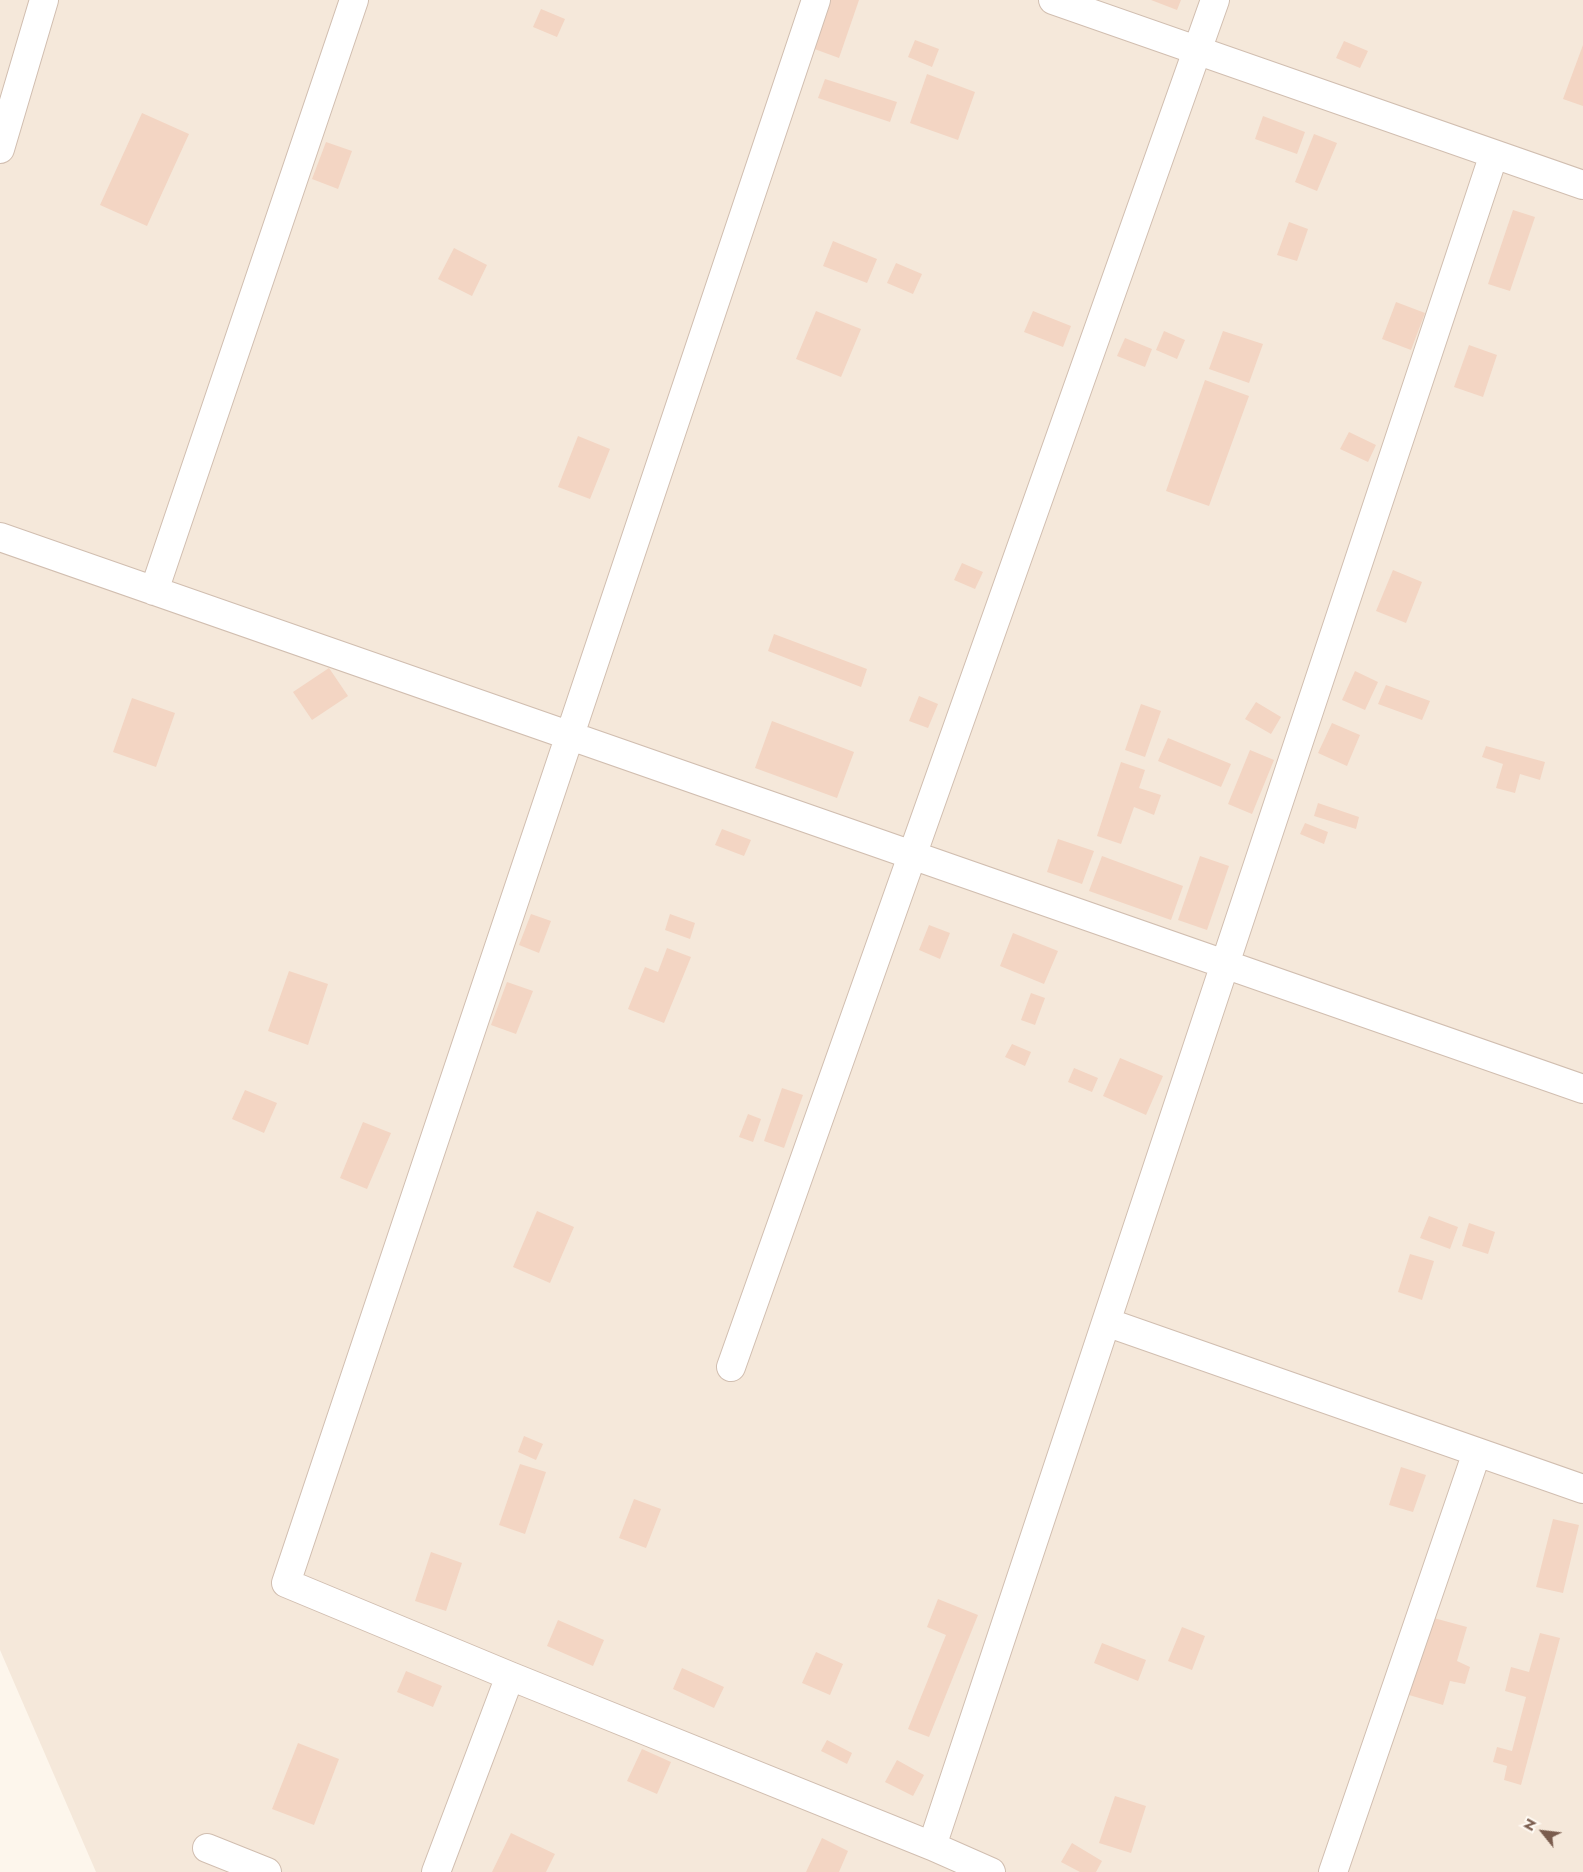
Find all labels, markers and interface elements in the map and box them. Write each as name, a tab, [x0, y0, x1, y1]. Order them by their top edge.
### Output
north arrow	[1518, 1807, 1568, 1857]
text: N	[1518, 1815, 1541, 1834]

